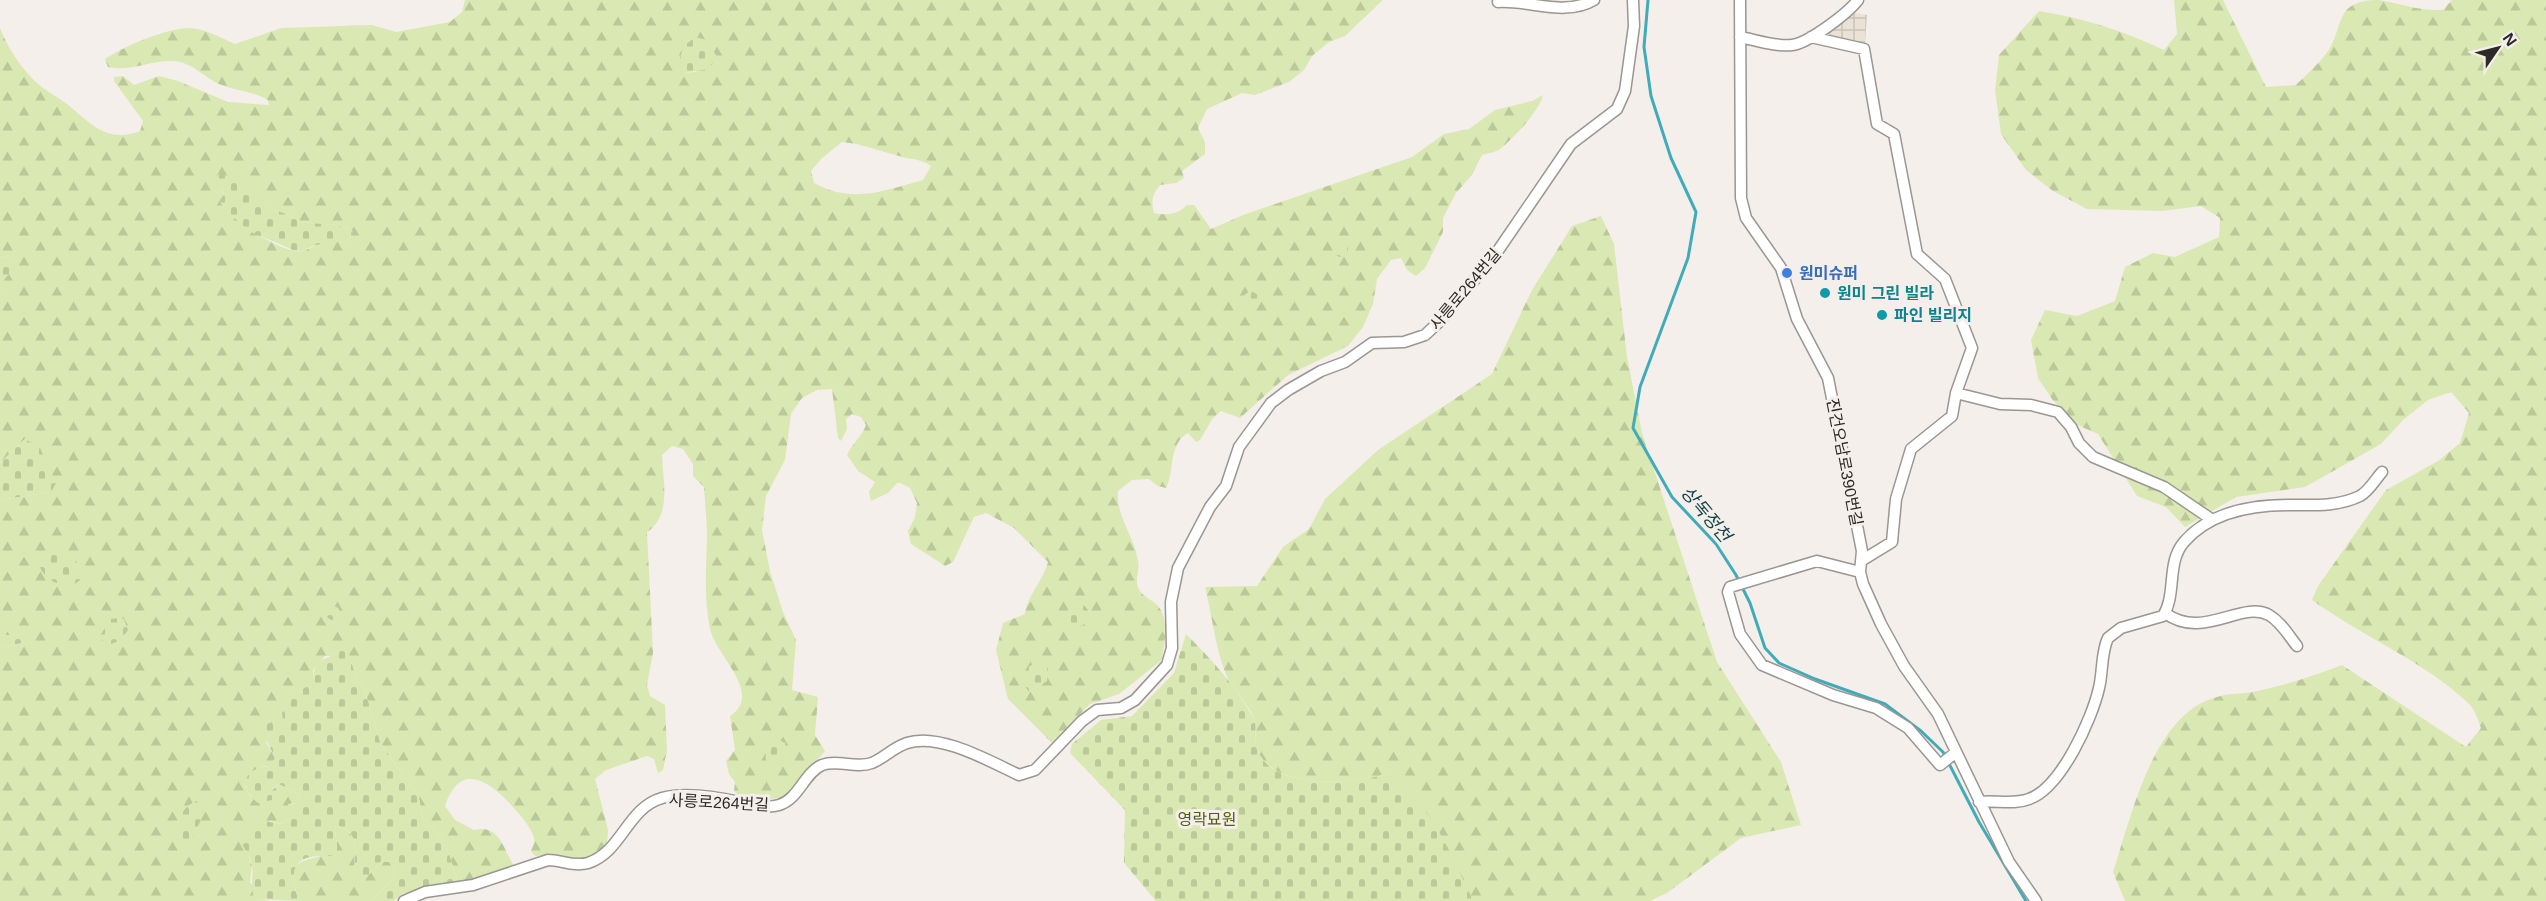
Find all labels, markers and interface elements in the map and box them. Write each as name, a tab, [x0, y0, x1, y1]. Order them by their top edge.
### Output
north arrow	[2468, 18, 2528, 78]
text: N	[2500, 30, 2520, 49]
street label: 사릉로264번길	[1427, 245, 1504, 333]
place label: 원미슈퍼	[1799, 265, 1858, 282]
marker: 원미슈퍼	[1780, 266, 1794, 280]
place label: 원미 그린 빌라	[1837, 285, 1934, 302]
marker: 원미 그린 빌라	[1818, 286, 1832, 300]
place label: 파인 빌리지	[1894, 307, 1972, 324]
marker: 파인 빌리지	[1875, 308, 1889, 322]
street label: 진건오남로390번길	[1824, 397, 1865, 527]
water label: 상독정천	[1677, 482, 1737, 548]
street label: 사릉로264번길	[668, 791, 769, 814]
park label: 영락묘원	[1178, 811, 1236, 828]

